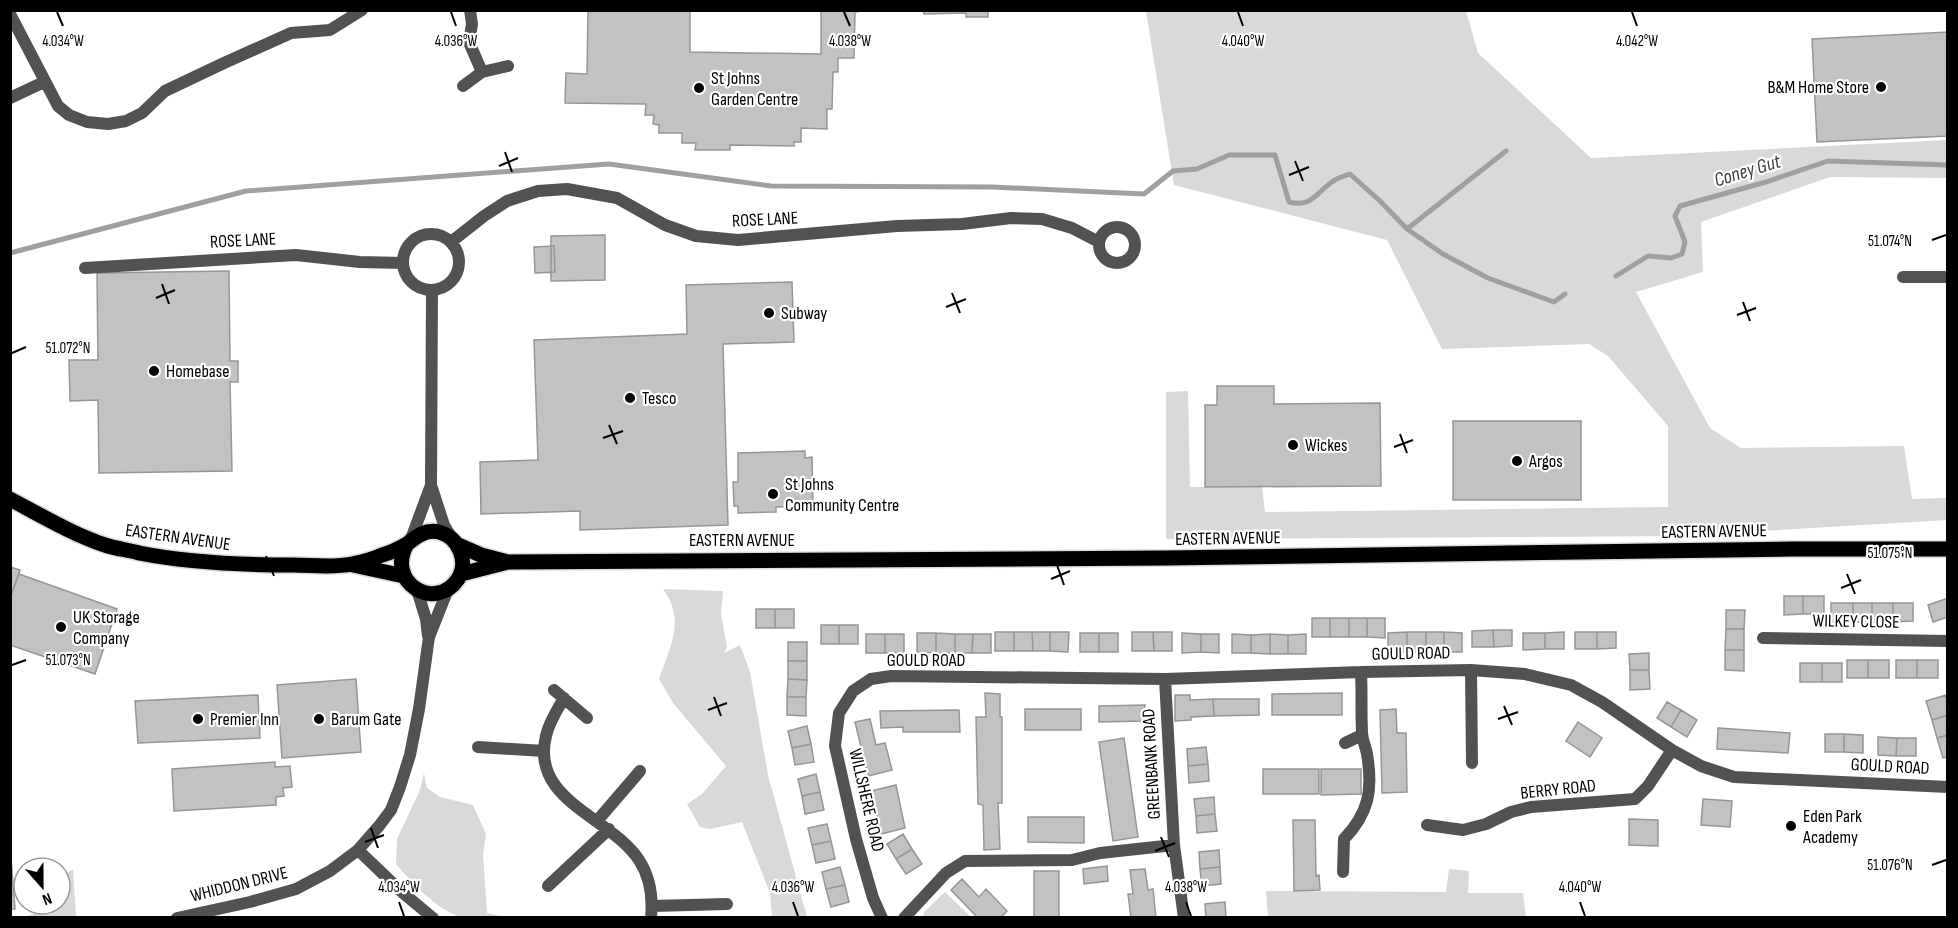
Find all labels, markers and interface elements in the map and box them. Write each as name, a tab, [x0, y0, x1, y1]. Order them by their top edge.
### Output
text: 4.034°W	[42, 32, 84, 51]
text: 4.036°W	[435, 32, 477, 51]
text: 4.038°W	[829, 32, 871, 51]
text: 4.040°W	[1222, 32, 1264, 51]
text: 4.042°W	[1616, 32, 1658, 51]
place label: St Johns Garden Centre	[711, 68, 798, 110]
place label: B&M Home Store	[1767, 77, 1869, 98]
marker: B&M Home Store	[1874, 80, 1888, 94]
marker: St Johns Garden Centre	[692, 81, 706, 95]
water label: Coney Gut	[1711, 149, 1784, 192]
street label: ROSE LANE	[731, 207, 799, 232]
street label: ROSE LANE	[209, 228, 277, 253]
text: 51.074°N	[1868, 232, 1912, 251]
place label: Subway	[781, 303, 827, 324]
marker: Subway	[762, 306, 776, 320]
text: 51.072°N	[45, 339, 91, 358]
place label: Homebase	[166, 361, 230, 382]
marker: Homebase	[147, 364, 161, 378]
place label: Tesco	[642, 388, 676, 409]
marker: Tesco	[623, 391, 637, 405]
place label: Wickes	[1305, 435, 1348, 456]
marker: Wickes	[1286, 438, 1300, 452]
place label: Argos	[1528, 451, 1563, 472]
marker: Argos	[1510, 454, 1524, 468]
place label: St Johns Community Centre	[785, 474, 899, 516]
marker: St Johns Community Centre	[766, 487, 780, 501]
street label: EASTERN AVENUE	[124, 520, 232, 555]
street label: EASTERN AVENUE	[1661, 520, 1767, 543]
street label: EASTERN AVENUE	[1175, 527, 1281, 550]
street label: EASTERN AVENUE	[689, 530, 795, 551]
text: 51.075°N	[1868, 544, 1912, 563]
place label: UK Storage Company	[73, 607, 140, 649]
street label: WILKEY CLOSE	[1812, 610, 1900, 633]
marker: UK Storage Company	[54, 620, 68, 634]
street label: GOULD ROAD	[1371, 642, 1451, 665]
street label: GOULD ROAD	[887, 650, 965, 671]
text: 51.073°N	[45, 651, 91, 670]
street label: GREENBANK ROAD	[1138, 708, 1165, 820]
place label: Premier Inn	[210, 709, 279, 730]
place label: Barum Gate	[331, 709, 402, 730]
marker: Premier Inn	[191, 712, 205, 726]
marker: Barum Gate	[312, 712, 326, 726]
street label: WILLSHERE ROAD	[844, 747, 889, 854]
street label: GOULD ROAD	[1850, 754, 1930, 779]
street label: BERRY ROAD	[1519, 775, 1597, 804]
place label: Eden Park Academy	[1802, 806, 1862, 848]
marker: Eden Park Academy	[1784, 819, 1798, 833]
north arrow	[12, 856, 72, 916]
text: 51.076°N	[1867, 856, 1913, 875]
street label: WHIDDON DRIVE	[188, 862, 290, 907]
text: 4.034°W	[378, 878, 420, 897]
text: 4.036°W	[772, 878, 814, 897]
text: 4.038°W	[1165, 878, 1207, 897]
text: 4.040°W	[1559, 878, 1601, 897]
text: N	[39, 888, 54, 909]

